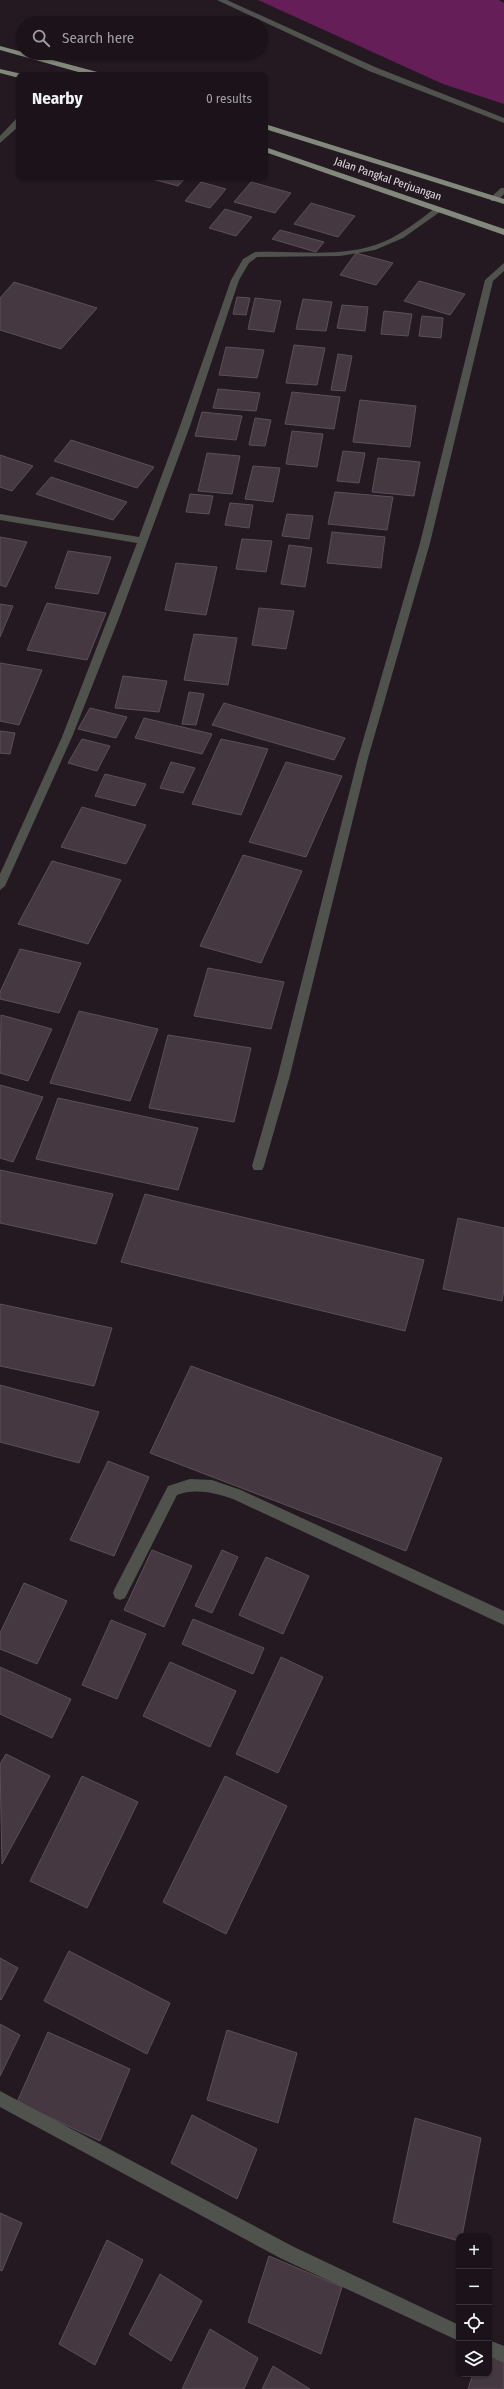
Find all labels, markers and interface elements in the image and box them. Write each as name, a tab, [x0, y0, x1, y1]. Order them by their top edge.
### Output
search box	[16, 16, 268, 60]
icon: search	[30, 27, 52, 49]
text: Search here	[62, 29, 134, 47]
text: Nearby	[32, 88, 83, 109]
text: 0 results	[206, 91, 252, 106]
street label: Jalan Pangkal Perjuangan	[333, 155, 443, 203]
map controls	[456, 2233, 492, 2377]
button: +	[456, 2233, 492, 2269]
button: −	[456, 2269, 492, 2305]
button: locate	[456, 2305, 492, 2341]
button: layers	[456, 2341, 492, 2377]

